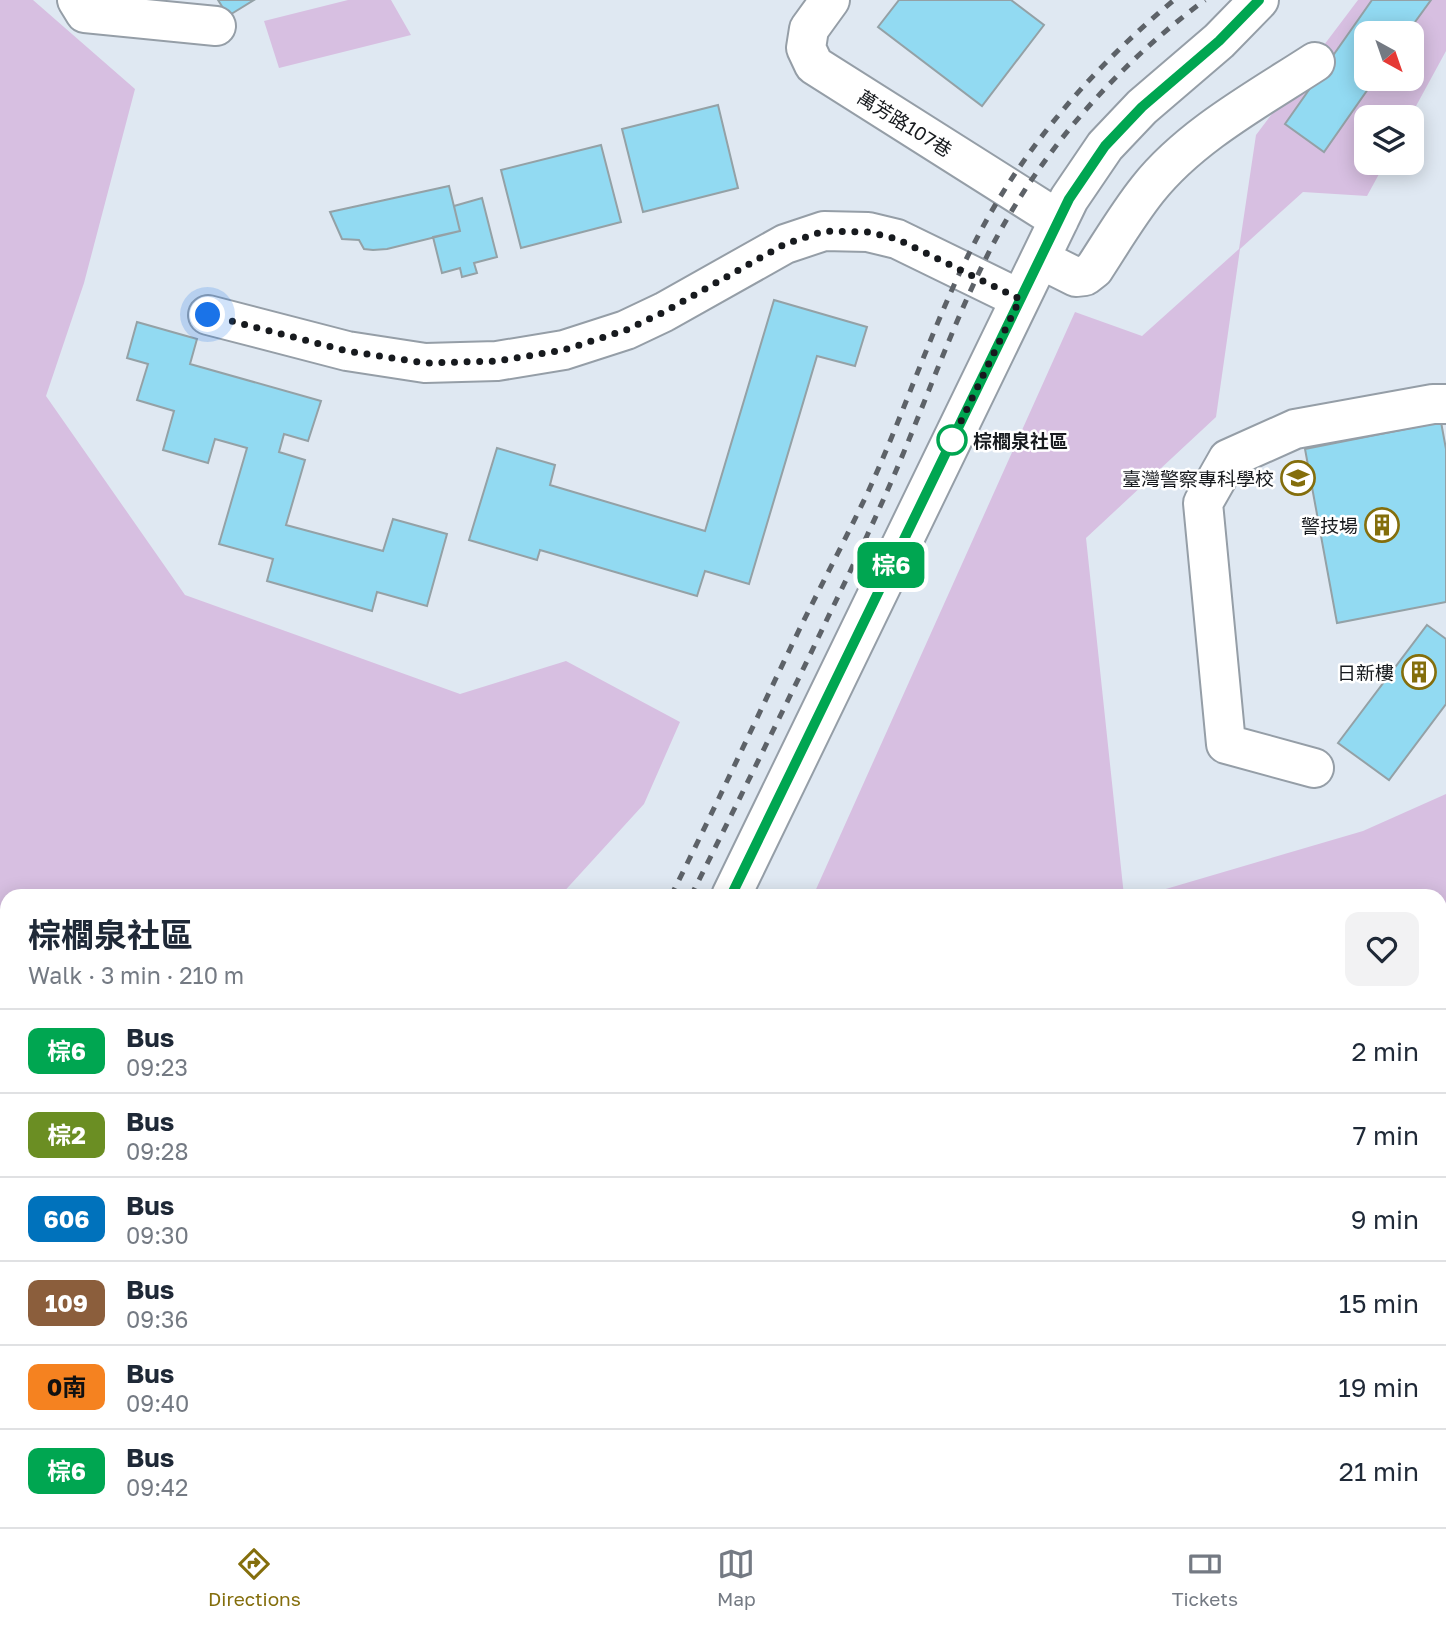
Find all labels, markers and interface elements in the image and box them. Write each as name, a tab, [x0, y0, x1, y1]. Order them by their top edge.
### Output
north arrow	[1354, 21, 1424, 91]
map controls	[1354, 21, 1424, 175]
street label: 萬芳路107巷	[854, 85, 956, 161]
button: layers	[1354, 105, 1424, 175]
your location	[190, 297, 225, 332]
marker: 棕櫚泉社區	[937, 425, 967, 455]
place label: 棕櫚泉社區	[973, 429, 1068, 452]
school or university icon: 臺灣警察專科學校	[1279, 459, 1317, 497]
place label: 臺灣警察專科學校	[1122, 467, 1274, 490]
building icon: 警技場	[1363, 506, 1401, 544]
place label: 警技場	[1301, 514, 1358, 537]
line badge: 棕6	[860, 542, 922, 588]
text: 棕6	[871, 550, 911, 579]
building icon: 日新樓	[1400, 653, 1438, 691]
place label: 日新樓	[1337, 661, 1394, 684]
button: heart	[1345, 912, 1419, 986]
text: 棕櫚泉社區	[28, 915, 193, 954]
text: Walk · 3 min · 210 m	[28, 961, 244, 989]
text: Bus	[126, 1022, 174, 1053]
text: 棕6	[47, 1036, 86, 1065]
text: 2 min	[1351, 1036, 1419, 1067]
text: 09:23	[126, 1053, 188, 1081]
text: Bus	[126, 1106, 174, 1137]
text: 棕2	[47, 1120, 86, 1149]
text: 7 min	[1353, 1120, 1419, 1151]
text: 09:28	[126, 1137, 188, 1165]
text: Bus	[126, 1190, 174, 1221]
text: 606	[43, 1204, 90, 1233]
text: 9 min	[1351, 1204, 1419, 1235]
text: 09:30	[126, 1221, 189, 1249]
text: Bus	[126, 1274, 174, 1305]
text: 109	[45, 1288, 88, 1317]
text: 15 min	[1339, 1288, 1419, 1319]
text: 09:36	[126, 1305, 188, 1333]
text: Bus	[126, 1358, 174, 1389]
text: 0南	[47, 1372, 86, 1401]
text: 19 min	[1338, 1372, 1419, 1403]
text: 09:40	[126, 1389, 189, 1417]
text: Bus	[126, 1442, 174, 1473]
text: 棕6	[47, 1456, 86, 1485]
text: 21 min	[1339, 1456, 1419, 1487]
text: 09:42	[126, 1473, 188, 1501]
tab: Directions	[208, 1545, 301, 1610]
tab: Map	[717, 1545, 756, 1610]
tab: Tickets	[1172, 1545, 1238, 1610]

